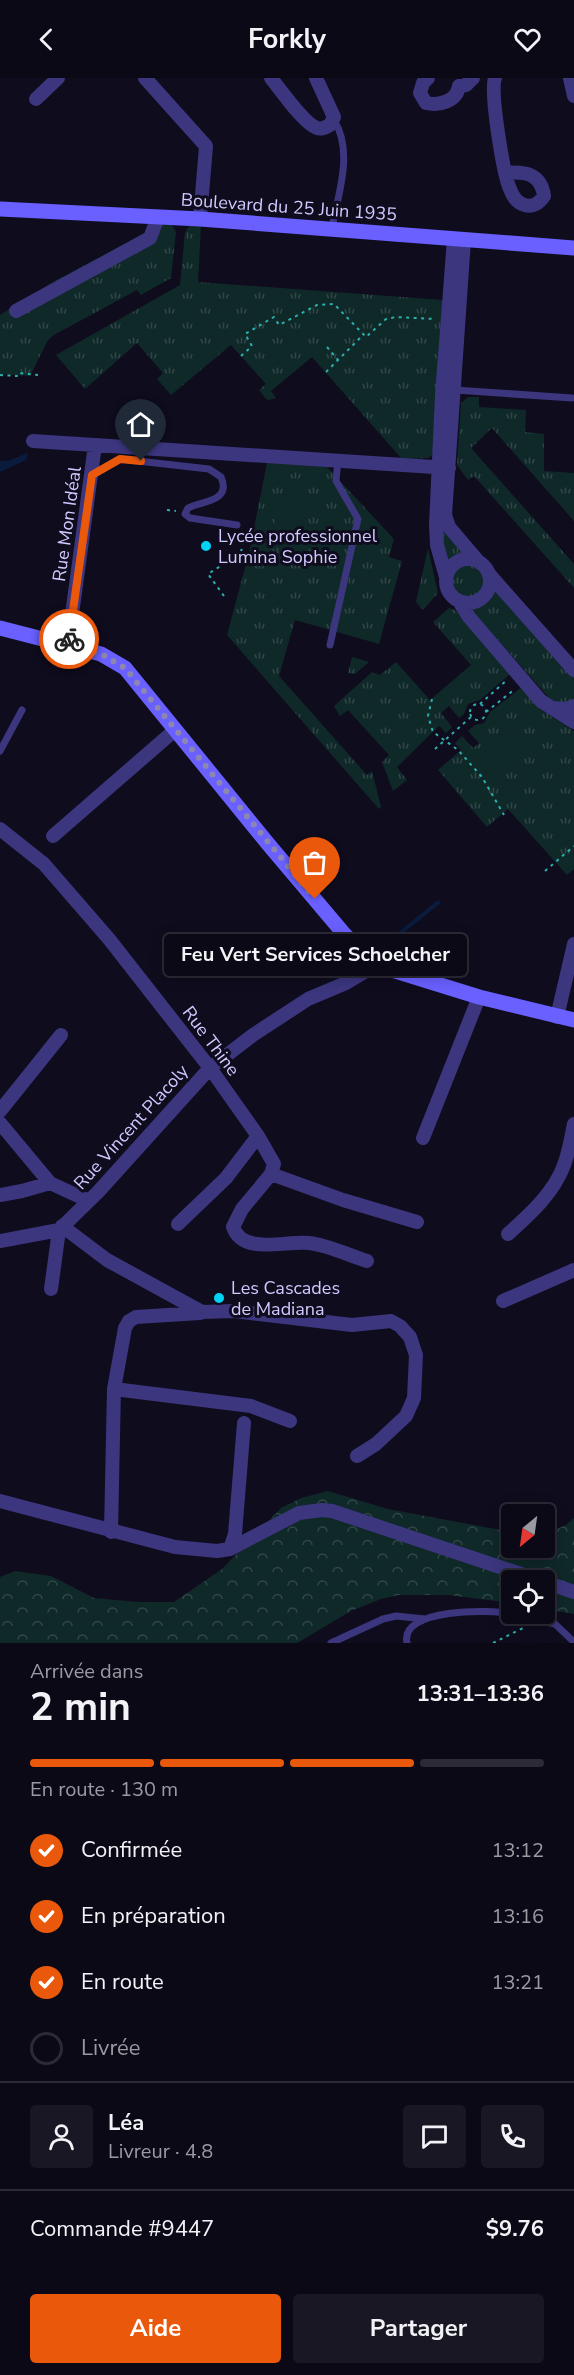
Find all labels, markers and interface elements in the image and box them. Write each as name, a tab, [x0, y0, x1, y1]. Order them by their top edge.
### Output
text: Forkly	[248, 21, 326, 58]
icon: back	[30, 23, 63, 56]
icon: heart	[511, 23, 544, 56]
street label: Boulevard du 25 Juin 1935	[180, 187, 398, 227]
pin	[115, 399, 166, 461]
icon: home	[124, 408, 157, 441]
street label: Rue Mon Idéal	[47, 464, 87, 583]
place label: Lycée professionnel Lumina Sophie	[218, 524, 378, 569]
marker: Lycée professionnel Lumina Sophie	[199, 539, 213, 553]
courier	[39, 609, 99, 669]
icon: bike	[53, 623, 86, 656]
pin	[289, 837, 340, 899]
icon: bag	[298, 846, 331, 879]
callout: Feu Vert Services Schoelcher	[164, 935, 466, 977]
text: Feu Vert Services Schoelcher	[181, 941, 450, 968]
street label: Rue Thine	[177, 1001, 245, 1081]
street label: Rue Vincent Placoly	[68, 1059, 194, 1195]
place label: Les Cascades de Madiana	[231, 1276, 340, 1321]
marker: Les Cascades de Madiana	[212, 1291, 226, 1305]
north arrow	[501, 1504, 555, 1558]
map controls	[501, 1504, 555, 1624]
button: locate	[501, 1570, 555, 1624]
text: Arrivée dans	[30, 1658, 143, 1685]
text: 13:31–13:36	[416, 1679, 544, 1709]
text: 2 min	[30, 1681, 131, 1734]
text: En route · 130 m	[30, 1776, 178, 1803]
icon: check	[30, 1834, 63, 1867]
text: Confirmée	[81, 1835, 182, 1865]
text: 13:12	[491, 1837, 544, 1864]
icon: check	[30, 1900, 63, 1933]
text: En préparation	[81, 1901, 226, 1931]
text: 13:16	[491, 1903, 544, 1930]
icon: check	[30, 1966, 63, 1999]
text: En route	[81, 1967, 164, 1997]
text: 13:21	[491, 1969, 544, 1996]
text: Livrée	[81, 2033, 141, 2063]
button: person	[30, 2105, 93, 2168]
button: chat	[403, 2105, 466, 2168]
button: phone	[481, 2105, 544, 2168]
text: Léa	[108, 2108, 144, 2138]
text: Livreur · 4.8	[108, 2138, 213, 2165]
text: Commande #9447	[30, 2214, 214, 2244]
text: $9.76	[486, 2214, 544, 2244]
button: Aide	[30, 2294, 281, 2363]
button: Partager	[293, 2294, 544, 2363]

